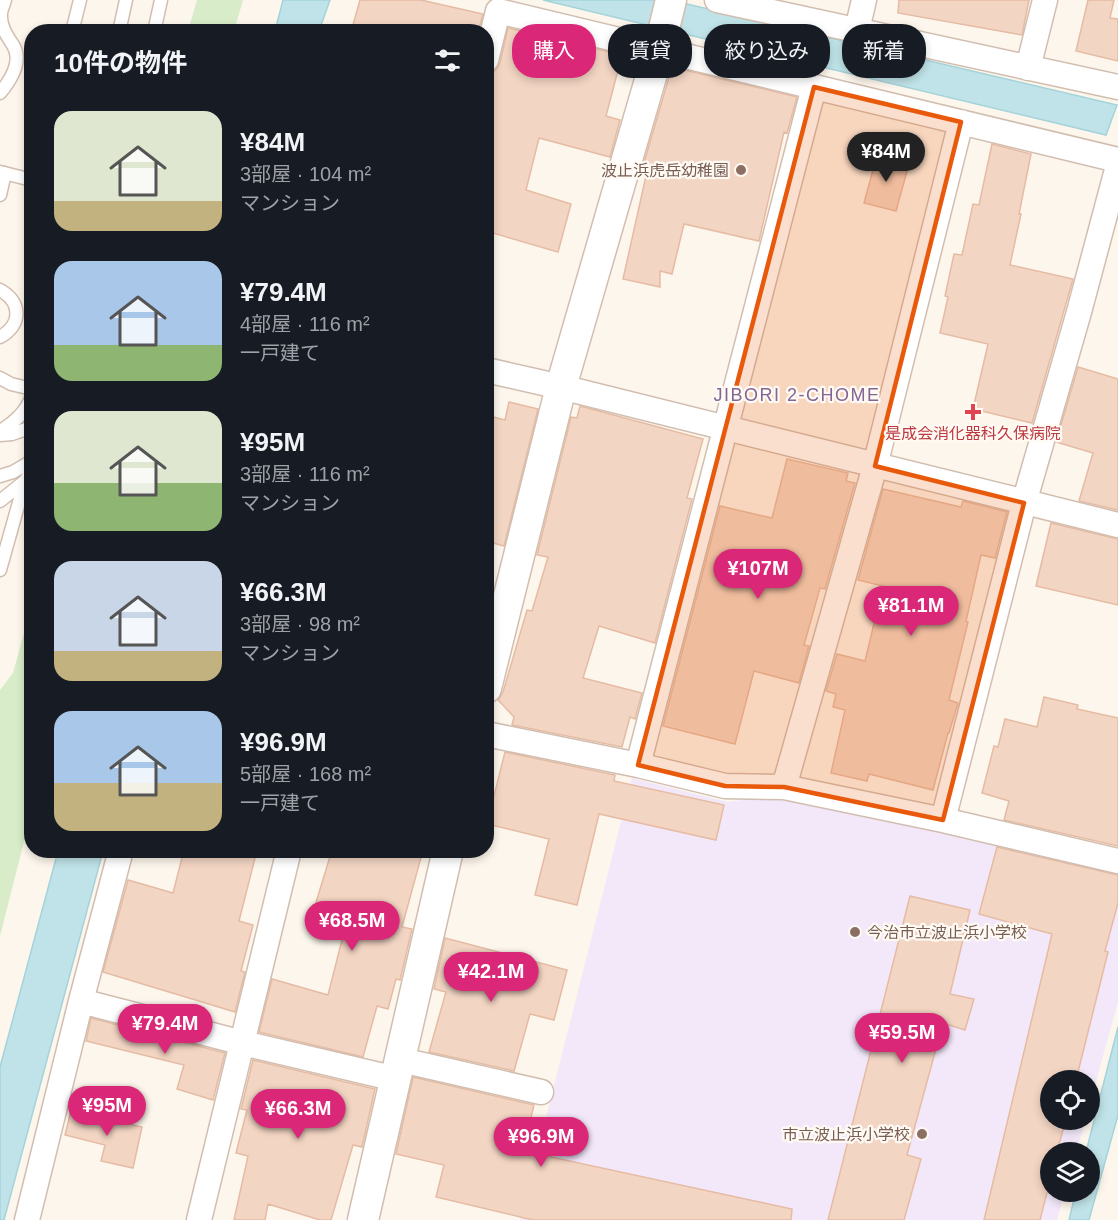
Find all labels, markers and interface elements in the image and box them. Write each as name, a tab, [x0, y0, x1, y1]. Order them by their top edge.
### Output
chip: 購入	[512, 24, 596, 78]
chip: 賃貸	[608, 24, 692, 78]
chip: 絞り込み	[704, 24, 830, 78]
chip: 新着	[842, 24, 926, 78]
icon: filters	[431, 44, 464, 77]
text: 10件の物件	[54, 48, 187, 78]
text: ¥84M	[240, 127, 305, 157]
pin: ¥84M	[850, 132, 922, 183]
icon: home	[102, 135, 174, 207]
text: ¥84M	[861, 140, 911, 162]
place label: 波止浜虎岳幼稚園	[601, 162, 729, 179]
text: 3部屋 · 104 m²	[240, 163, 371, 185]
marker: 波止浜虎岳幼稚園	[734, 163, 748, 177]
text: マンション	[240, 192, 340, 214]
text: ¥79.4M	[240, 277, 327, 307]
icon: home	[102, 285, 174, 357]
text: 4部屋 · 116 m²	[240, 313, 370, 335]
text: 一戸建て	[240, 342, 320, 364]
district label: JIBORI 2-CHOME	[713, 385, 881, 405]
marker: 是成会消化器科久保病院	[964, 403, 982, 421]
place label: 是成会消化器科久保病院	[885, 425, 1061, 442]
text: ¥95M	[240, 427, 305, 457]
icon: home	[102, 435, 174, 507]
text: 3部屋 · 116 m²	[240, 463, 370, 485]
text: マンション	[240, 492, 340, 514]
pin: ¥107M	[716, 549, 800, 600]
text: ¥107M	[727, 557, 789, 579]
text: ¥66.3M	[240, 577, 327, 607]
icon: home	[102, 585, 174, 657]
pin: ¥81.1M	[862, 586, 960, 637]
text: ¥81.1M	[878, 594, 944, 616]
text: 3部屋 · 98 m²	[240, 613, 360, 635]
text: マンション	[240, 642, 340, 664]
text: ¥96.9M	[240, 727, 327, 757]
icon: home	[102, 735, 174, 807]
text: 5部屋 · 168 m²	[240, 763, 371, 785]
text: 一戸建て	[240, 792, 320, 814]
pin: ¥68.5M	[303, 901, 401, 952]
text: ¥68.5M	[319, 909, 385, 931]
place label: 今治市立波止浜小学校	[867, 924, 1027, 941]
marker: 今治市立波止浜小学校	[848, 925, 862, 939]
pin: ¥42.1M	[442, 952, 540, 1003]
text: ¥42.1M	[458, 960, 524, 982]
pin: ¥79.4M	[116, 1004, 214, 1055]
text: ¥79.4M	[132, 1012, 198, 1034]
pin: ¥59.5M	[853, 1013, 951, 1064]
text: ¥59.5M	[869, 1021, 935, 1043]
map controls	[1040, 1070, 1100, 1202]
button: locate	[1040, 1070, 1100, 1130]
pin: ¥95M	[71, 1086, 143, 1137]
pin: ¥66.3M	[249, 1089, 347, 1140]
text: ¥95M	[82, 1094, 132, 1116]
text: ¥66.3M	[265, 1097, 331, 1119]
pin: ¥96.9M	[492, 1117, 590, 1168]
text: ¥96.9M	[508, 1125, 574, 1147]
place label: 市立波止浜小学校	[782, 1126, 910, 1143]
marker: 市立波止浜小学校	[915, 1127, 929, 1141]
button: layers	[1040, 1142, 1100, 1202]

